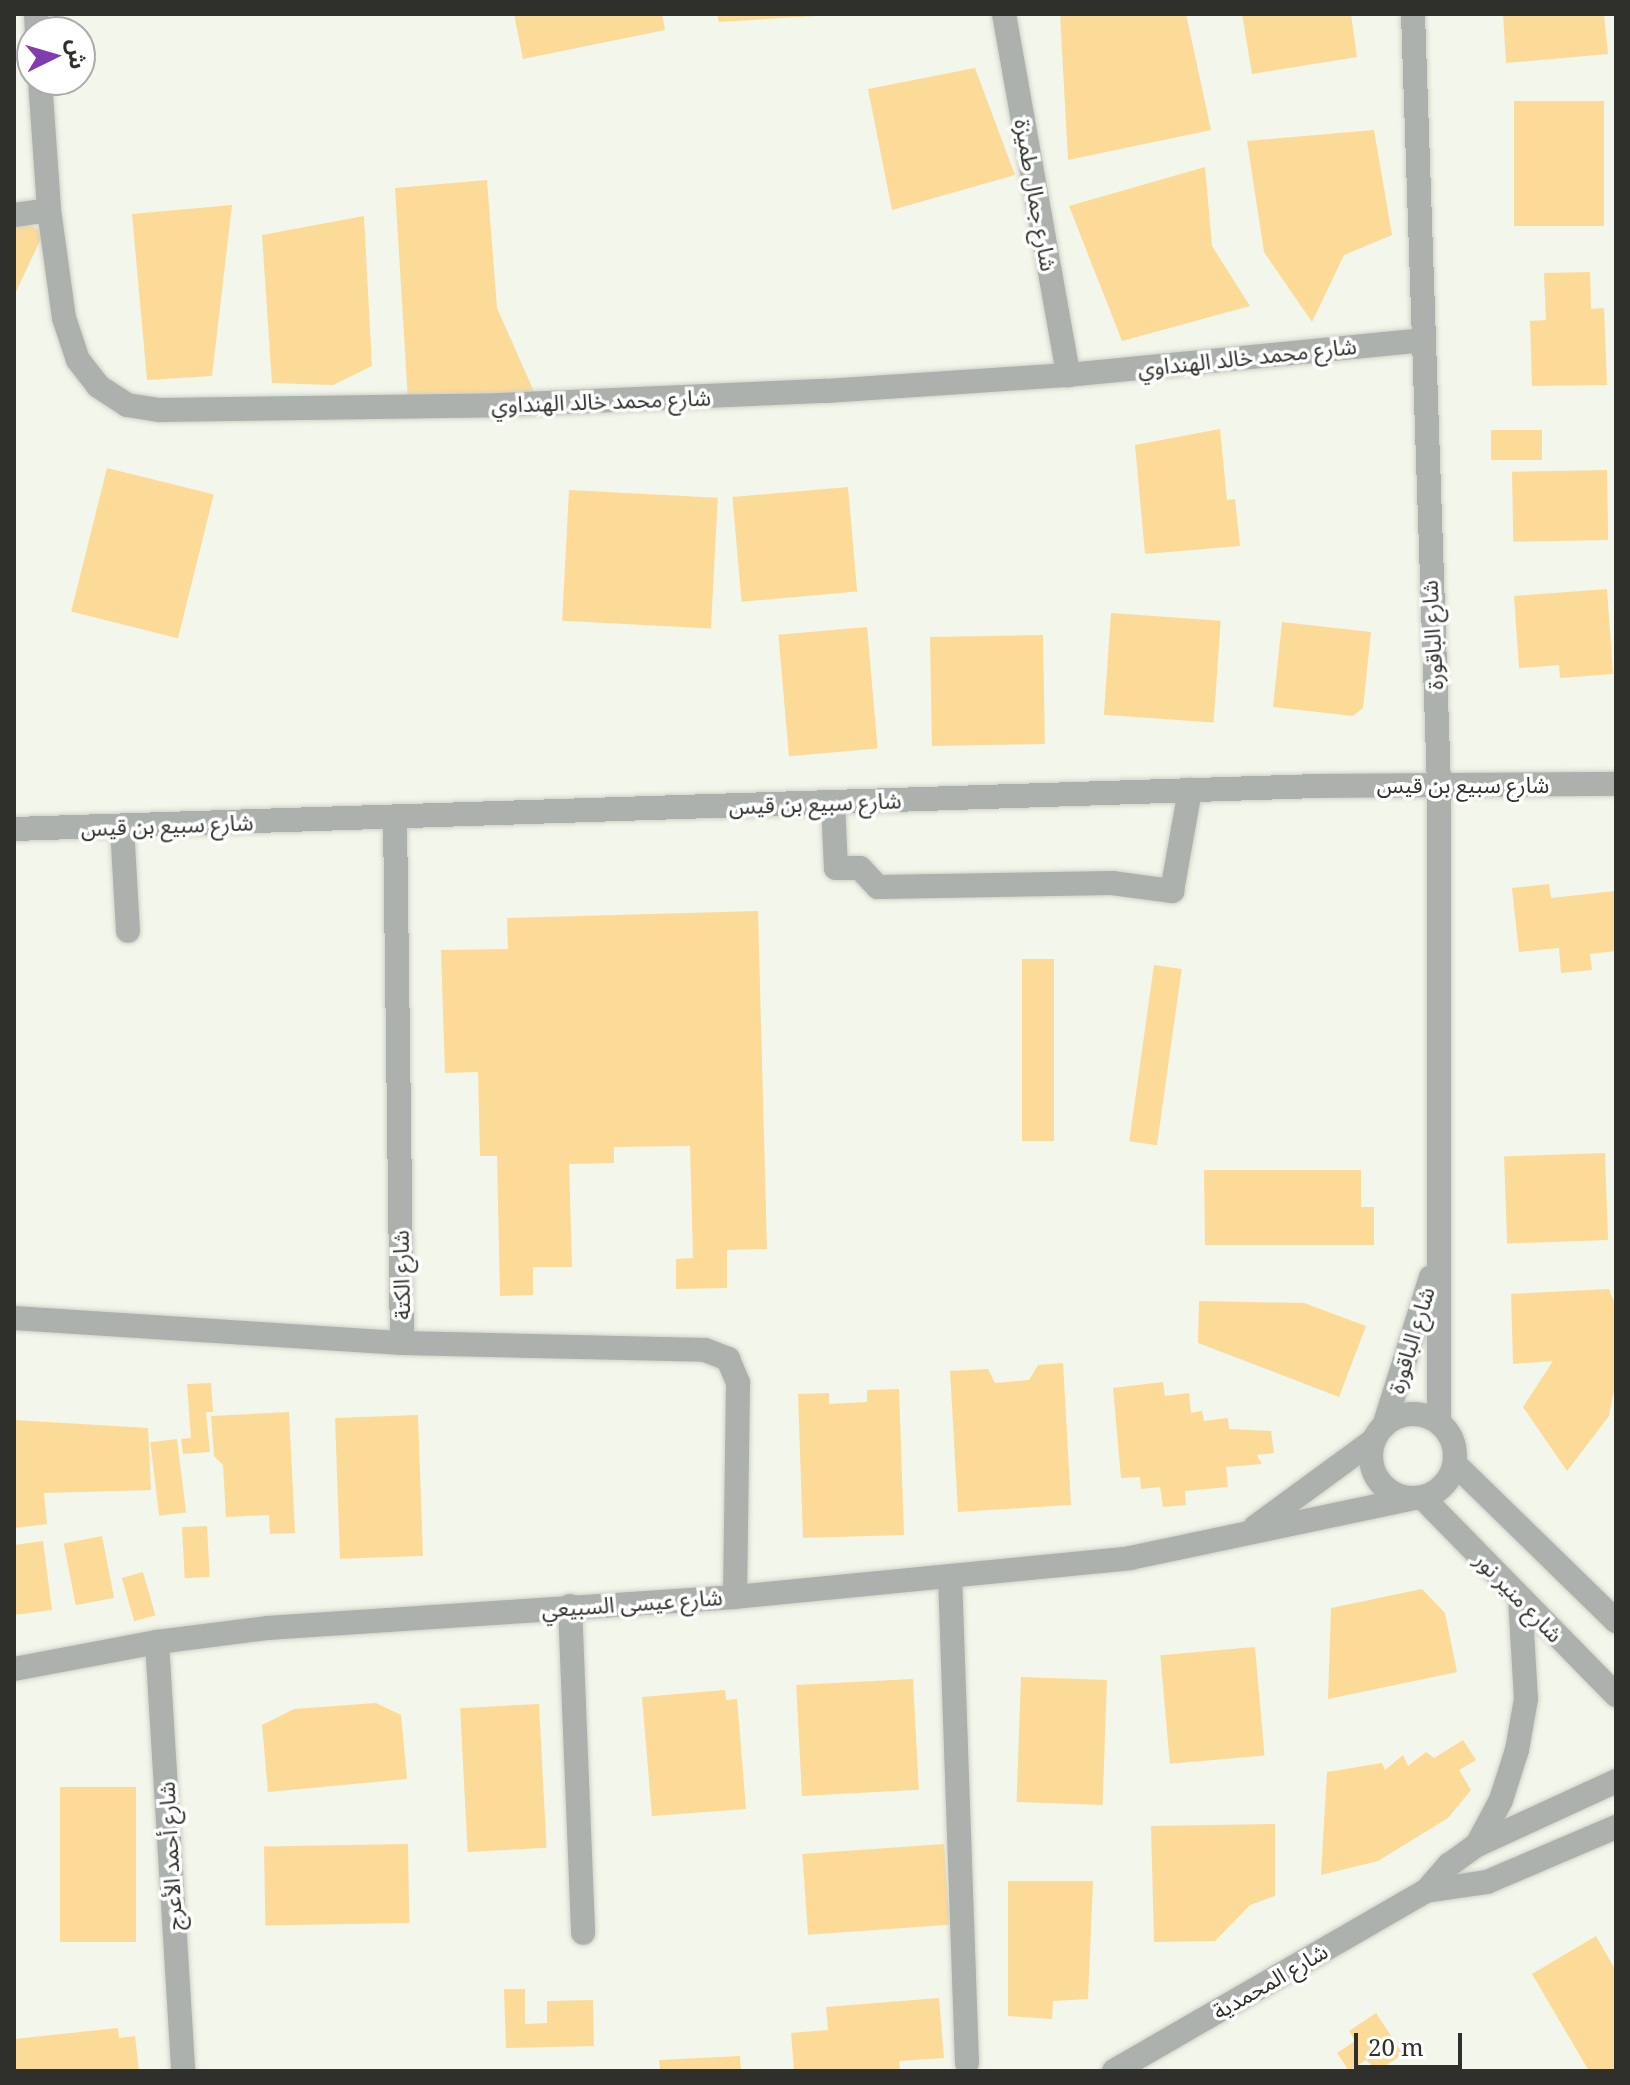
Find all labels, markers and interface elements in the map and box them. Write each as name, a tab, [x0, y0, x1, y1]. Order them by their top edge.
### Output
north arrow	[16, 16, 96, 96]
text: ش	[62, 38, 94, 70]
street label: شارع جمال طميزة	[1010, 117, 1062, 273]
street label: شارع محمد خالد الهنداوي	[1136, 332, 1358, 382]
street label: شارع محمد خالد الهنداوي	[491, 384, 711, 418]
street label: شارع الباقورة	[1416, 579, 1448, 691]
street label: شارع سبيع بن قيس	[1377, 772, 1549, 798]
street label: شارع سبيع بن قيس	[728, 787, 902, 819]
street label: شارع سبيع بن قيس	[80, 809, 254, 841]
street label: شارع الكتة	[387, 1230, 415, 1320]
street label: شارع الباقورة	[1382, 1284, 1440, 1396]
street label: شارع منير نور	[1470, 1547, 1568, 1647]
street label: شارع عيسى السبيعي	[541, 1584, 723, 1622]
street label: شارع أحمد الأعرج	[153, 1781, 187, 1931]
street label: شارع المحمدية	[1208, 1938, 1332, 2024]
scale bar	[1358, 2017, 1466, 2067]
text: 20 m	[1368, 2030, 1424, 2063]

